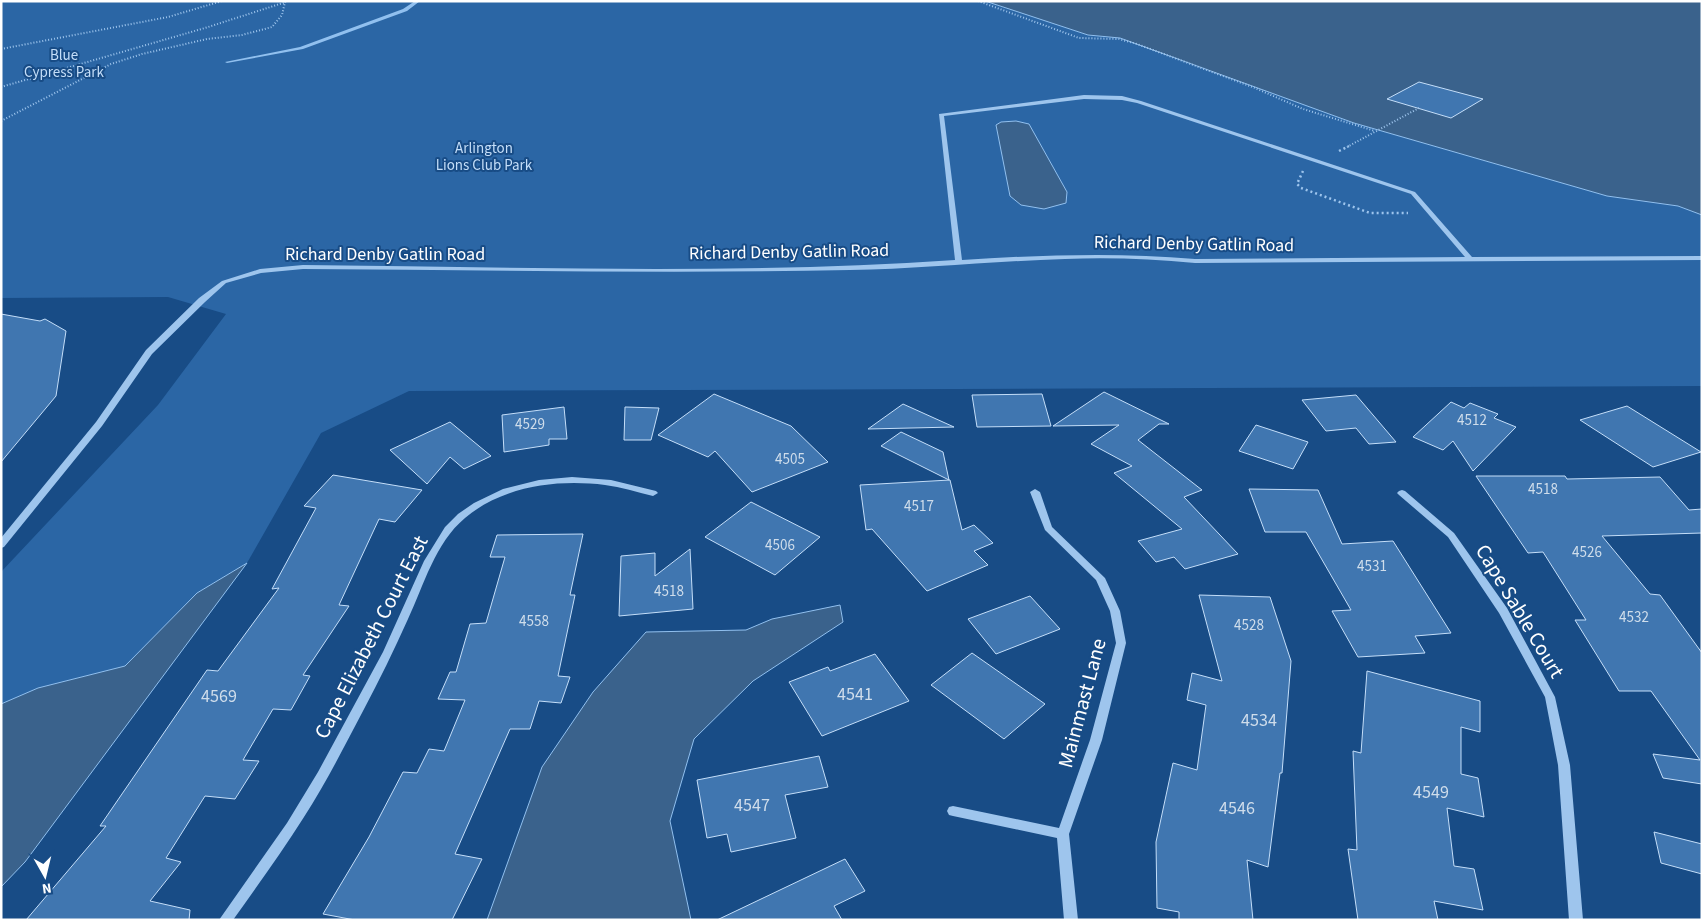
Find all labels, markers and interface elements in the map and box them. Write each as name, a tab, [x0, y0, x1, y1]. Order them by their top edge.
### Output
park label: Blue Cypress Park	[24, 45, 104, 83]
park label: Arlington Lions Club Park	[436, 138, 533, 176]
street label: Richard Denby Gatlin Road	[1094, 230, 1294, 258]
street label: Richard Denby Gatlin Road	[689, 238, 889, 266]
street label: Richard Denby Gatlin Road	[285, 242, 485, 267]
house number: 4512	[1457, 410, 1487, 431]
house number: 4529	[515, 414, 545, 435]
house number: 4505	[775, 449, 805, 470]
house number: 4518	[1528, 479, 1558, 500]
house number: 4517	[904, 496, 934, 517]
street label: Cape Elizabeth Court East	[307, 530, 435, 744]
house number: 4506	[765, 535, 795, 556]
street label: Cape Sable Court	[1468, 538, 1572, 684]
house number: 4526	[1572, 542, 1602, 563]
house number: 4531	[1357, 556, 1387, 577]
house number: 4518	[654, 581, 684, 602]
house number: 4532	[1619, 607, 1649, 628]
house number: 4558	[519, 611, 549, 632]
house number: 4528	[1234, 615, 1264, 636]
street label: Mainmast Lane	[1050, 635, 1114, 771]
house number: 4541	[837, 682, 873, 707]
house number: 4569	[201, 684, 237, 709]
house number: 4534	[1241, 708, 1277, 733]
house number: 4549	[1413, 780, 1449, 805]
house number: 4547	[734, 793, 770, 818]
house number: 4546	[1219, 796, 1255, 821]
north arrow	[20, 851, 70, 901]
text: N	[41, 877, 53, 898]

